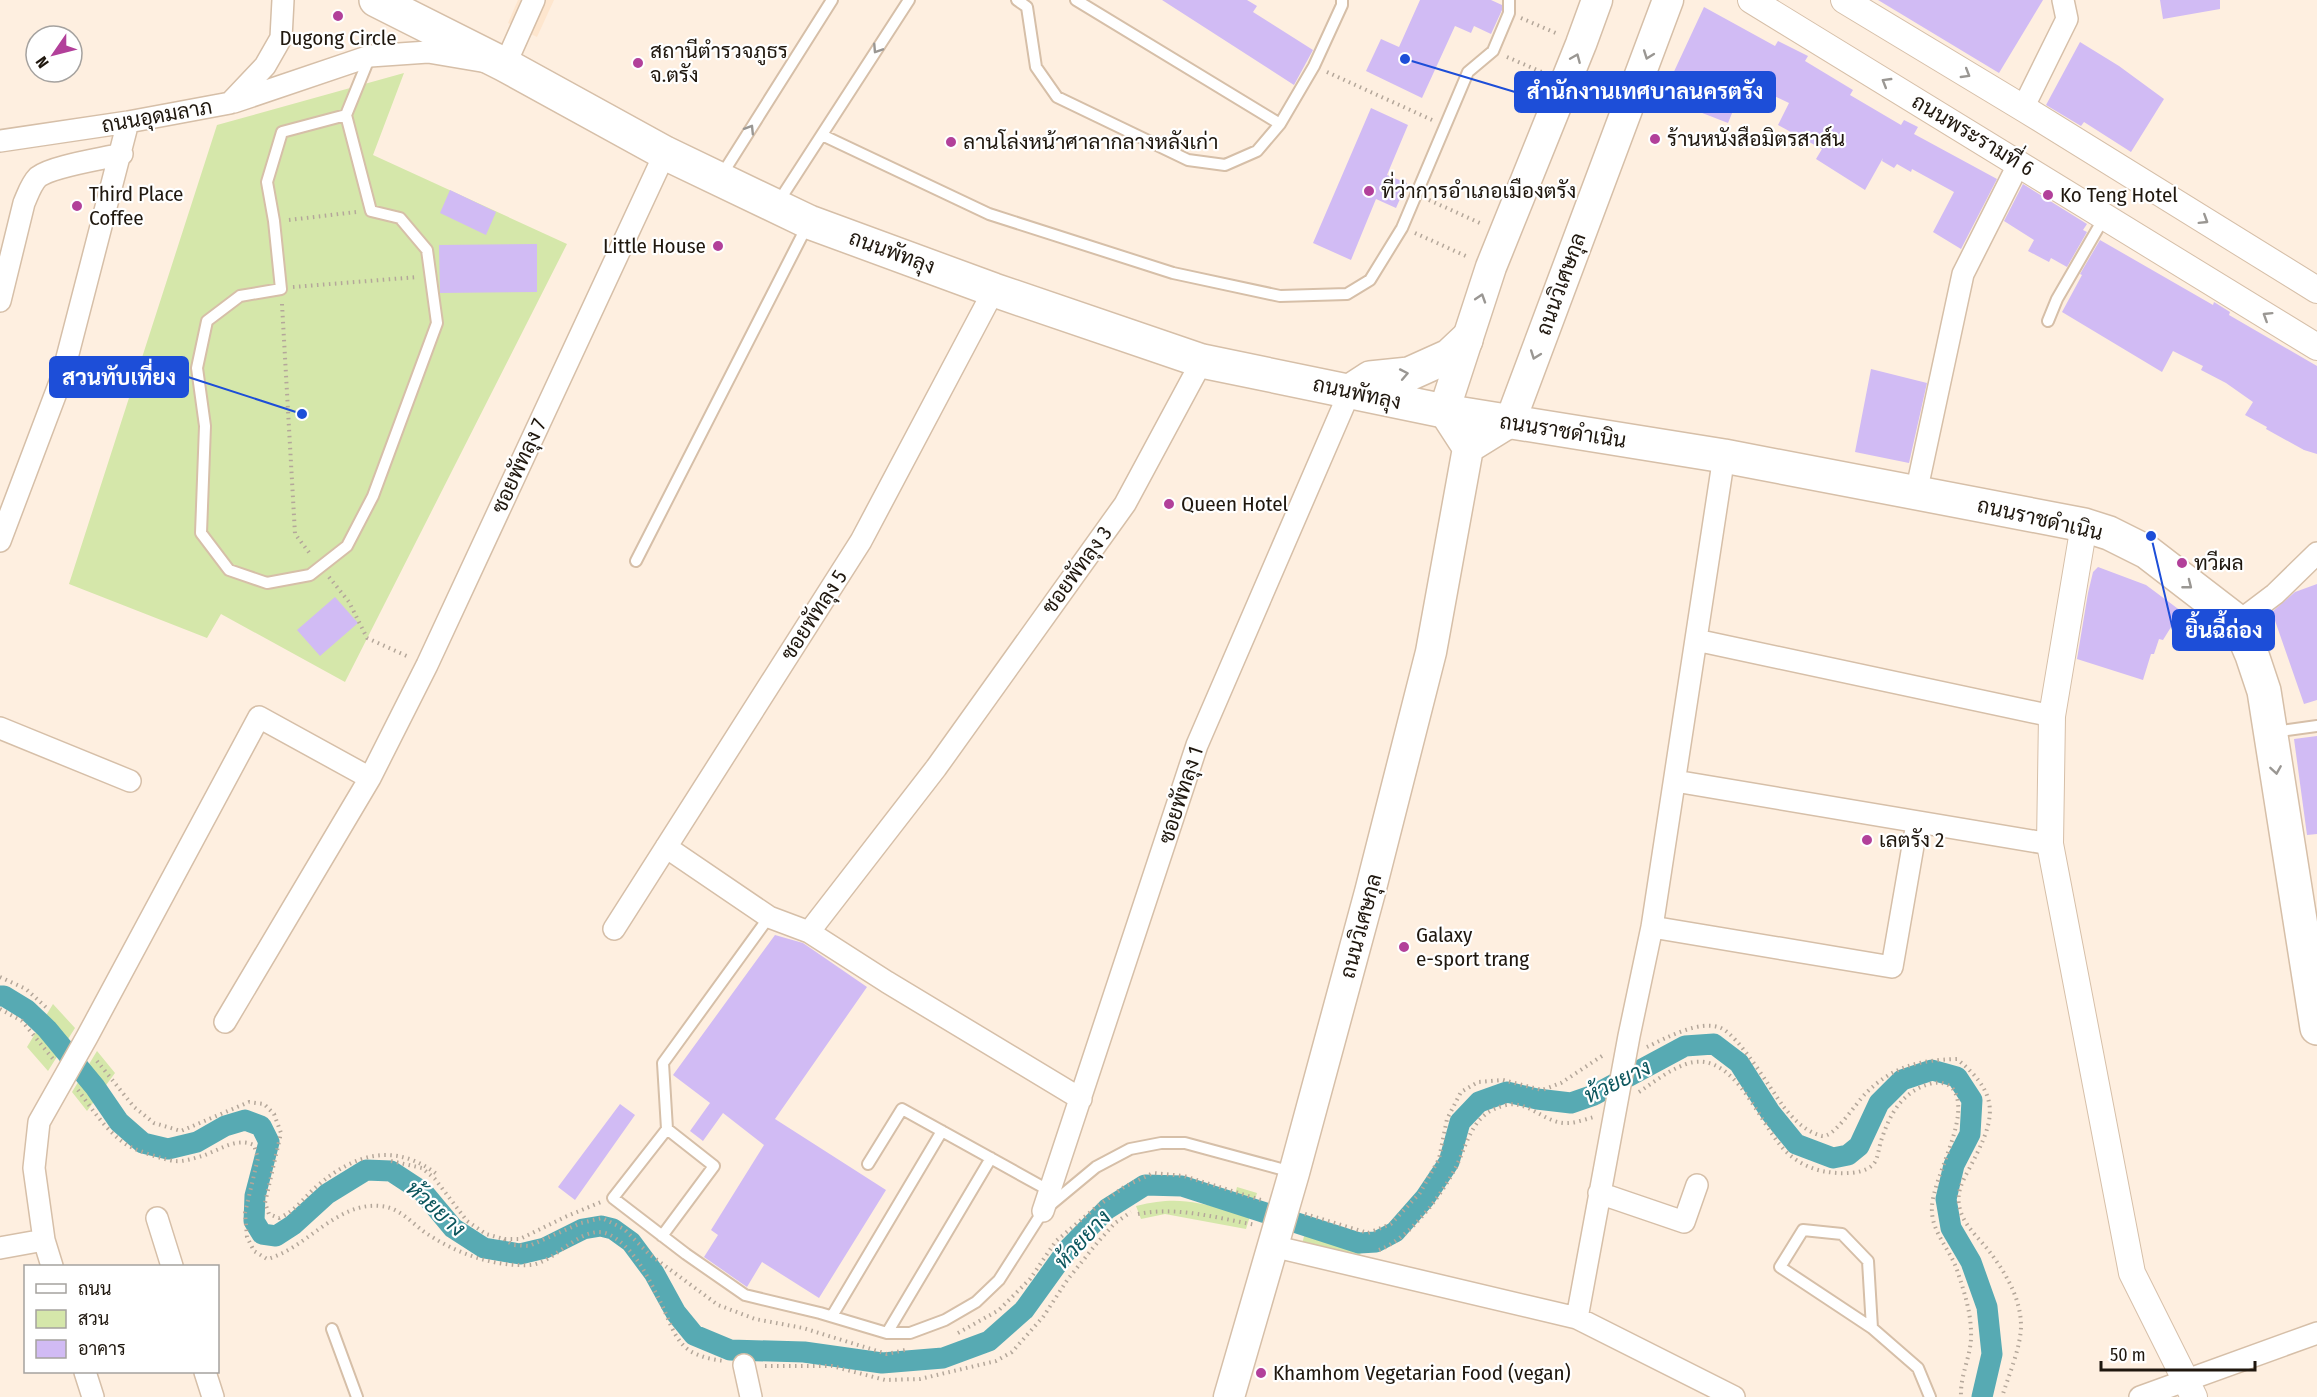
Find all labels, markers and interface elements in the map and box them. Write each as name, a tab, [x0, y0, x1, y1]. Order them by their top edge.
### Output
marker: Dugong Circle	[331, 9, 345, 23]
north arrow	[24, 24, 84, 84]
place label: Dugong Circle	[279, 25, 397, 51]
place label: สถานีตำรวจภูธร จ.ตรัง	[650, 38, 788, 88]
one-way arrow	[873, 43, 885, 53]
one-way arrow	[1642, 49, 1655, 60]
text: N	[32, 53, 53, 72]
one-way arrow	[1569, 53, 1581, 64]
marker: สถานีตำรวจภูธร จ.ตรัง	[631, 56, 645, 70]
one-way arrow	[1960, 66, 1970, 78]
callout: สำนักงานเทศบาลนครตรัง	[1515, 72, 1775, 112]
text: สำนักงานเทศบาลนครตรัง	[1527, 78, 1763, 105]
one-way arrow	[1882, 78, 1892, 90]
street label: ถนนพระรามที่ 6	[1907, 82, 2042, 182]
street label: ถนนอุดมลาภ	[100, 93, 215, 140]
one-way arrow	[743, 125, 755, 135]
place label: ร้านหนังสือมิตรสาส์น	[1667, 125, 1845, 152]
place label: ลานโล่งหน้าศาลากลางหลังเก่า	[963, 129, 1218, 155]
marker: ร้านหนังสือมิตรสาส์น	[1648, 132, 1662, 146]
marker: ลานโล่งหน้าศาลากลางหลังเก่า	[944, 135, 958, 149]
place label: ที่ว่าการอำเภอเมืองตรัง	[1381, 171, 1576, 204]
place label: Third Place Coffee	[89, 181, 183, 231]
place label: Ko Teng Hotel	[2060, 182, 2178, 208]
marker: ที่ว่าการอำเภอเมืองตรัง	[1362, 184, 1376, 198]
marker: Ko Teng Hotel	[2041, 188, 2055, 202]
marker: Third Place Coffee	[70, 199, 84, 213]
one-way arrow	[2198, 213, 2208, 225]
street label: ถนนพัทลุง	[845, 224, 939, 280]
street label: ถนนวิเศษกุล	[1530, 229, 1593, 339]
place label: Little House	[603, 233, 706, 259]
marker: Little House	[711, 239, 725, 253]
one-way arrow	[1473, 293, 1486, 304]
one-way arrow	[2263, 312, 2273, 324]
one-way arrow	[1529, 350, 1542, 360]
callout: สวนทับเที่ยง	[50, 357, 188, 397]
text: สวนทับเที่ยง	[62, 358, 176, 391]
one-way arrow	[1399, 368, 1409, 381]
street label: ถนนพัทลุง	[1310, 371, 1404, 416]
street label: ถนนราชดำเนิน	[1498, 408, 1628, 454]
street label: ซอยพัทลุง 7	[486, 415, 553, 518]
place label: Queen Hotel	[1181, 491, 1289, 517]
street label: ถนนราชดำเนิน	[1975, 492, 2105, 546]
marker: Queen Hotel	[1162, 497, 1176, 511]
street label: ซอยพัทลุง 3	[1036, 521, 1118, 620]
place label: ทวีผล	[2194, 550, 2244, 576]
marker: ทวีผล	[2175, 556, 2189, 570]
street label: ซอยพัทลุง 5	[775, 565, 854, 666]
one-way arrow	[2181, 578, 2192, 589]
callout: ยิ้นฉี้ถ่อง	[2173, 610, 2274, 650]
text: ยิ้นฉี้ถ่อง	[2185, 610, 2263, 644]
street label: ซอยพัทลุง 1	[1153, 743, 1210, 847]
one-way arrow	[2269, 765, 2282, 775]
place label: เลตรัง 2	[1879, 827, 1944, 853]
marker: เลตรัง 2	[1860, 833, 1874, 847]
street label: ถนนวิเศษกุล	[1335, 871, 1388, 981]
place label: Galaxy e-sport trang	[1416, 922, 1529, 972]
marker: Galaxy e-sport trang	[1397, 940, 1411, 954]
water label: ห้วยยาง	[1579, 1054, 1655, 1109]
water label: ห้วยยาง	[400, 1175, 471, 1242]
water label: ห้วยยาง	[1048, 1204, 1116, 1275]
legend	[24, 1265, 219, 1373]
text: ถนน	[78, 1278, 111, 1300]
text: สวน	[78, 1308, 109, 1330]
scale bar	[2101, 1334, 2256, 1372]
text: อาคาร	[78, 1338, 126, 1360]
text: 50 m	[2110, 1344, 2146, 1366]
place label: Khamhom Vegetarian Food (vegan)	[1273, 1360, 1571, 1386]
marker: Khamhom Vegetarian Food (vegan)	[1254, 1366, 1268, 1380]

